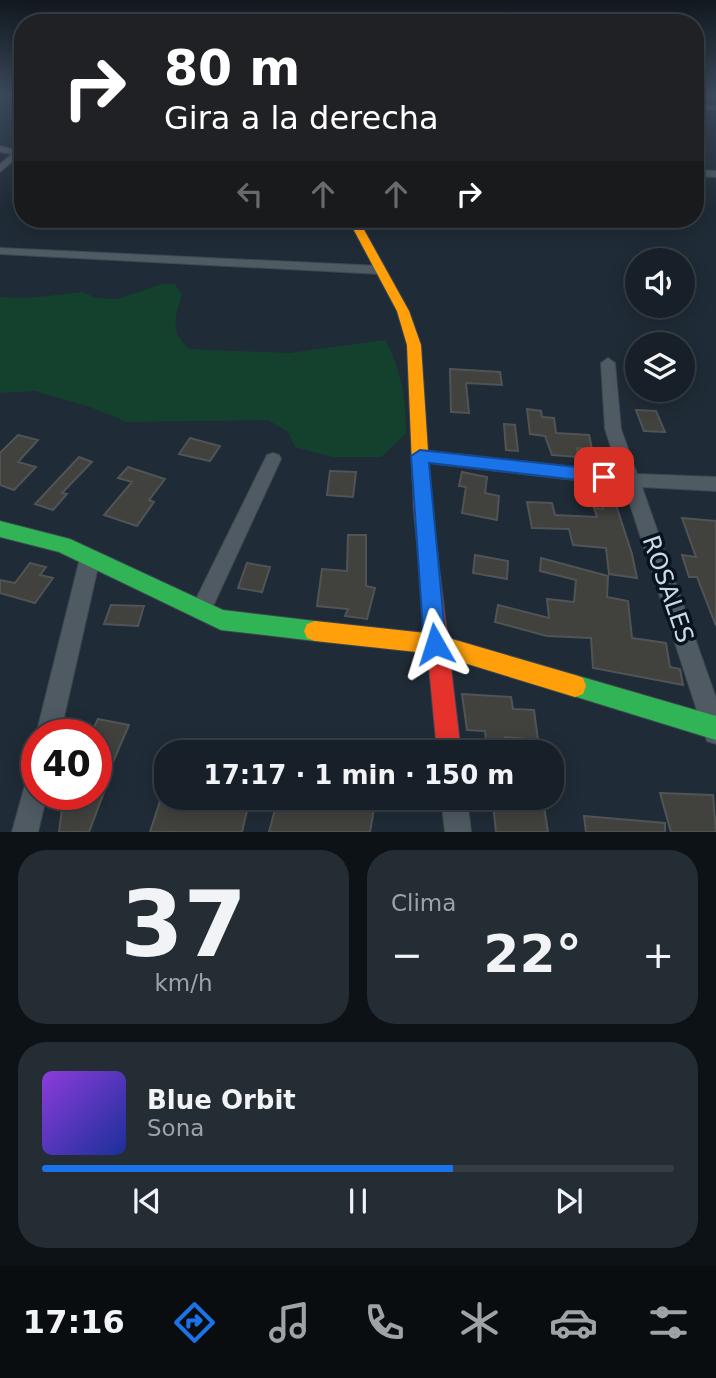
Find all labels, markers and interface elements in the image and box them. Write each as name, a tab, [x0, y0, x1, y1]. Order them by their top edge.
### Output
text: 80 m	[164, 40, 300, 97]
icon: right	[49, 42, 140, 133]
text: Gira a la derecha	[164, 99, 439, 137]
icon: left	[231, 175, 269, 213]
icon: ahead	[304, 175, 342, 213]
icon: ahead	[377, 175, 415, 213]
icon: right	[450, 175, 488, 213]
map controls	[625, 248, 695, 402]
button: sound	[625, 248, 695, 318]
button: layers	[625, 332, 695, 402]
pin	[574, 447, 634, 507]
icon: arrive	[585, 458, 623, 496]
street label: ROSALES	[637, 532, 699, 646]
position arrow	[398, 607, 472, 681]
speed limit sign: 40	[21, 719, 112, 810]
text: 17:17 · 1 min · 150 m	[204, 760, 514, 790]
text: 37	[120, 872, 247, 977]
text: Clima	[391, 890, 456, 916]
text: 22°	[483, 924, 582, 984]
text: −	[391, 933, 423, 977]
text: +	[642, 933, 674, 977]
text: km/h	[154, 970, 213, 996]
text: Blue Orbit	[147, 1085, 296, 1115]
text: Sona	[147, 1115, 204, 1141]
icon: previous	[128, 1182, 166, 1220]
icon: pause	[339, 1182, 377, 1220]
icon: next	[550, 1182, 588, 1220]
icon: directions	[170, 1298, 219, 1347]
icon: music	[265, 1298, 314, 1347]
icon: phone	[360, 1298, 409, 1347]
icon: climate	[455, 1298, 504, 1347]
icon: car	[549, 1298, 598, 1347]
icon: filters	[644, 1298, 693, 1347]
text: 17:16	[23, 1303, 125, 1341]

